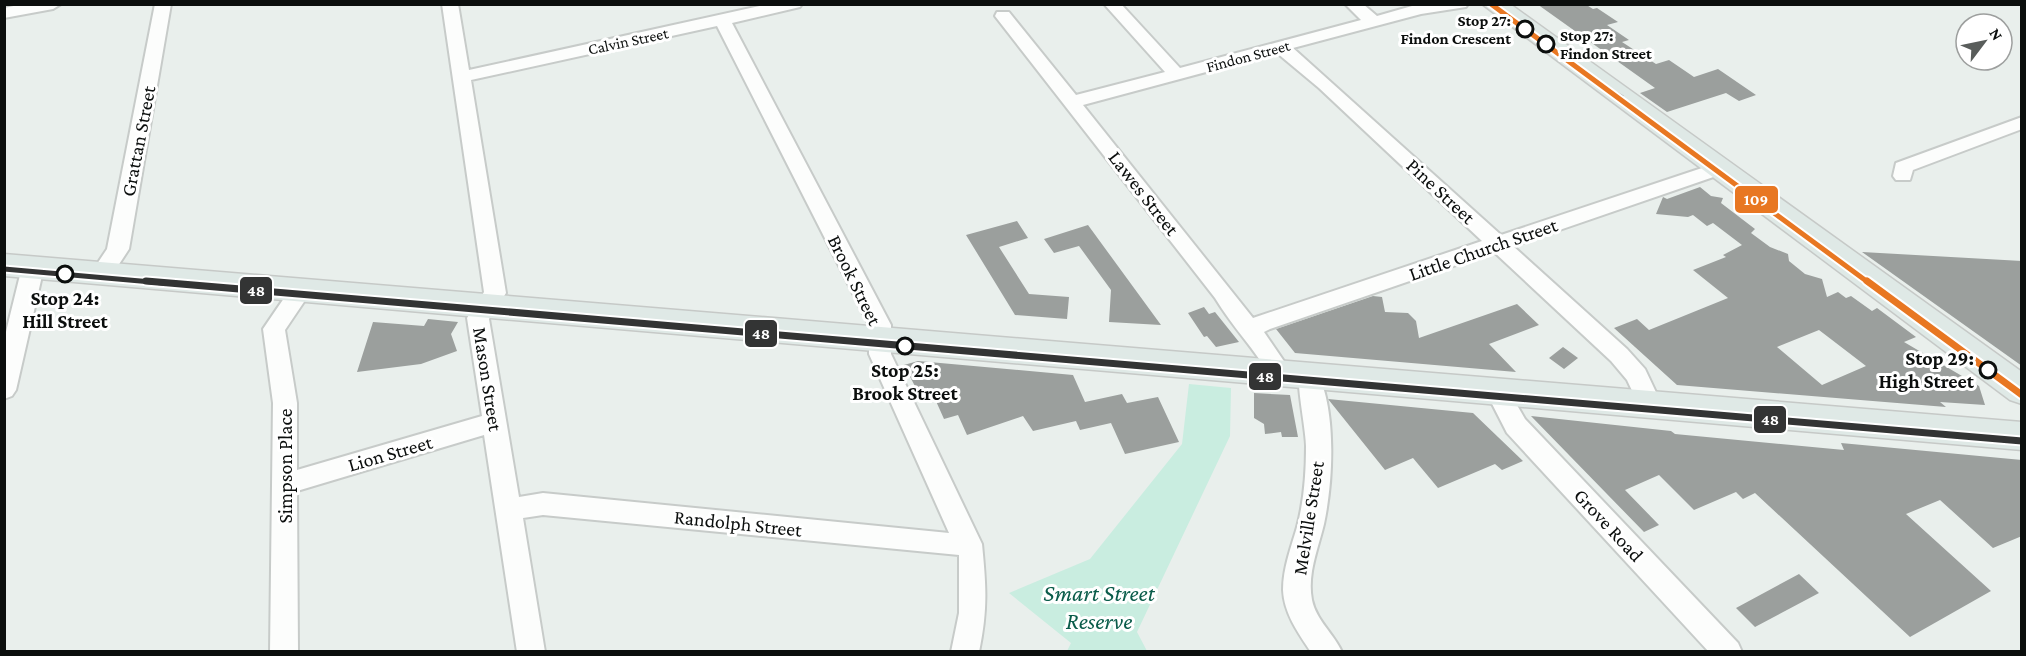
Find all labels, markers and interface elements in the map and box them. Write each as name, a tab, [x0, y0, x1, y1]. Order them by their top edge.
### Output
place label: Stop 27: Findon Crescent	[1400, 12, 1511, 47]
north arrow	[1954, 12, 2014, 72]
marker: Stop 27: Findon Crescent	[1516, 20, 1534, 38]
street label: Calvin Street	[586, 24, 670, 58]
text: N	[1986, 25, 2006, 44]
place label: Stop 27: Findon Street	[1560, 27, 1652, 62]
marker: Stop 27: Findon Street	[1537, 35, 1555, 53]
street label: Findon Street	[1204, 36, 1292, 75]
street label: Grattan Street	[116, 83, 160, 198]
street label: Lawes Street	[1104, 146, 1184, 240]
street label: Pine Street	[1402, 154, 1480, 228]
line badge: 109	[1734, 185, 1779, 214]
text: 109	[1744, 191, 1768, 208]
street label: Little Church Street	[1406, 213, 1561, 285]
street label: Brook Street	[824, 231, 886, 329]
marker: Stop 24: Hill Street	[56, 265, 74, 283]
line badge: 48	[239, 276, 273, 305]
text: 48	[247, 282, 265, 299]
place label: Stop 24: Hill Street	[22, 287, 109, 332]
line badge: 48	[744, 319, 778, 348]
street label: Mason Street	[469, 325, 507, 433]
text: 48	[752, 325, 770, 342]
marker: Stop 25: Brook Street	[896, 337, 914, 355]
place label: Stop 29: High Street	[1879, 347, 1975, 392]
place label: Stop 25: Brook Street	[852, 359, 958, 404]
marker: Stop 29: High Street	[1979, 361, 1997, 379]
line badge: 48	[1248, 362, 1282, 391]
text: 48	[1256, 368, 1274, 385]
line badge: 48	[1753, 405, 1787, 434]
street label: Simpson Place	[274, 408, 297, 523]
text: 48	[1761, 411, 1779, 428]
street label: Lion Street	[345, 430, 435, 475]
street label: Melville Street	[1288, 459, 1328, 577]
street label: Grove Road	[1570, 484, 1649, 566]
street label: Randolph Street	[673, 505, 803, 542]
park label: Smart Street Reserve	[1043, 579, 1156, 634]

